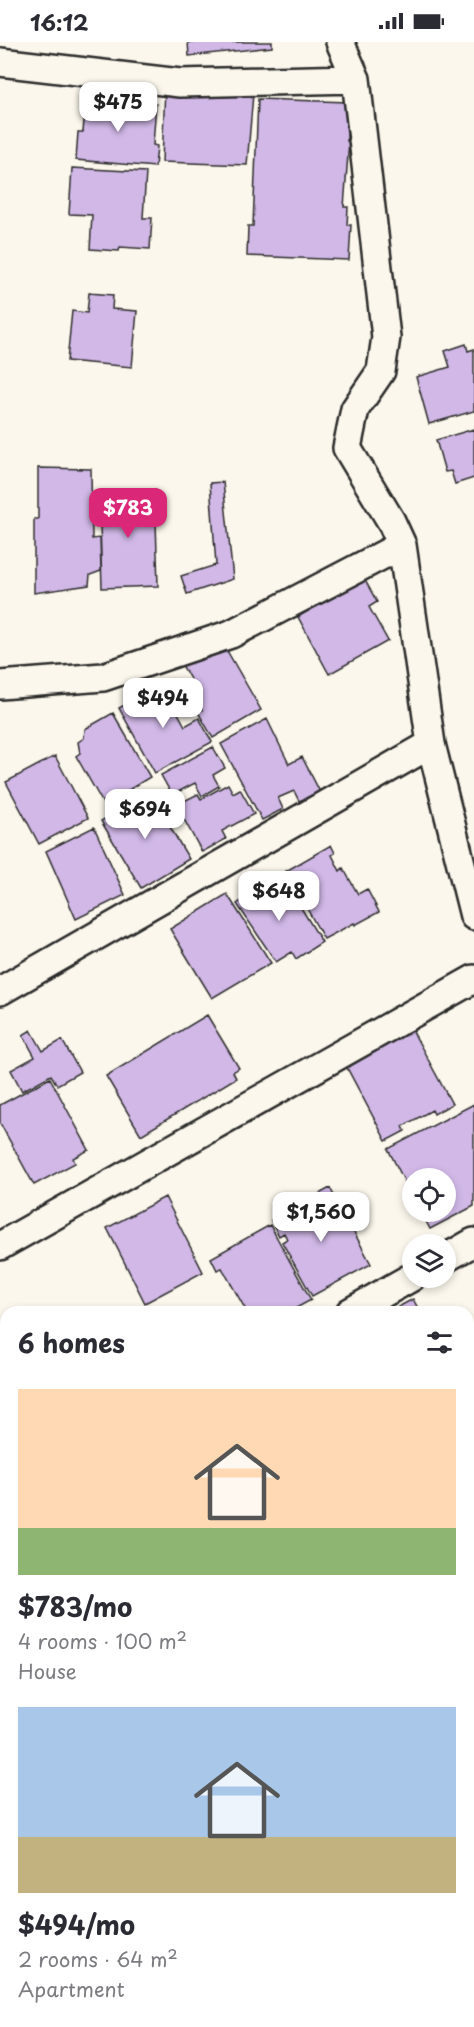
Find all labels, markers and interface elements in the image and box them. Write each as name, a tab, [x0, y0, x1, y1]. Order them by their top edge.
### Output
text: 16:12	[30, 5, 88, 38]
pin: $475	[82, 82, 154, 133]
text: $475	[93, 86, 143, 116]
pin: $783	[92, 488, 164, 539]
text: $783	[103, 492, 153, 522]
pin: $494	[127, 678, 199, 729]
text: $494	[137, 682, 189, 712]
pin: $694	[109, 789, 181, 840]
text: $694	[119, 793, 171, 823]
pin: $648	[243, 871, 315, 922]
text: $648	[252, 875, 306, 905]
map controls	[402, 1168, 456, 1288]
button: locate	[402, 1168, 456, 1222]
pin: $1,560	[272, 1192, 370, 1243]
text: $1,560	[286, 1196, 356, 1226]
button: layers	[402, 1234, 456, 1288]
text: 6 homes	[18, 1323, 125, 1362]
icon: filters	[423, 1326, 456, 1359]
icon: home	[183, 1428, 291, 1536]
text: $783/mo	[18, 1587, 132, 1626]
text: 4 rooms · 100 m²	[18, 1626, 187, 1656]
text: House	[18, 1656, 77, 1686]
icon: home	[183, 1746, 291, 1854]
text: $494/mo	[18, 1905, 135, 1944]
text: 2 rooms · 64 m²	[18, 1944, 178, 1974]
text: Apartment	[18, 1974, 125, 2004]

